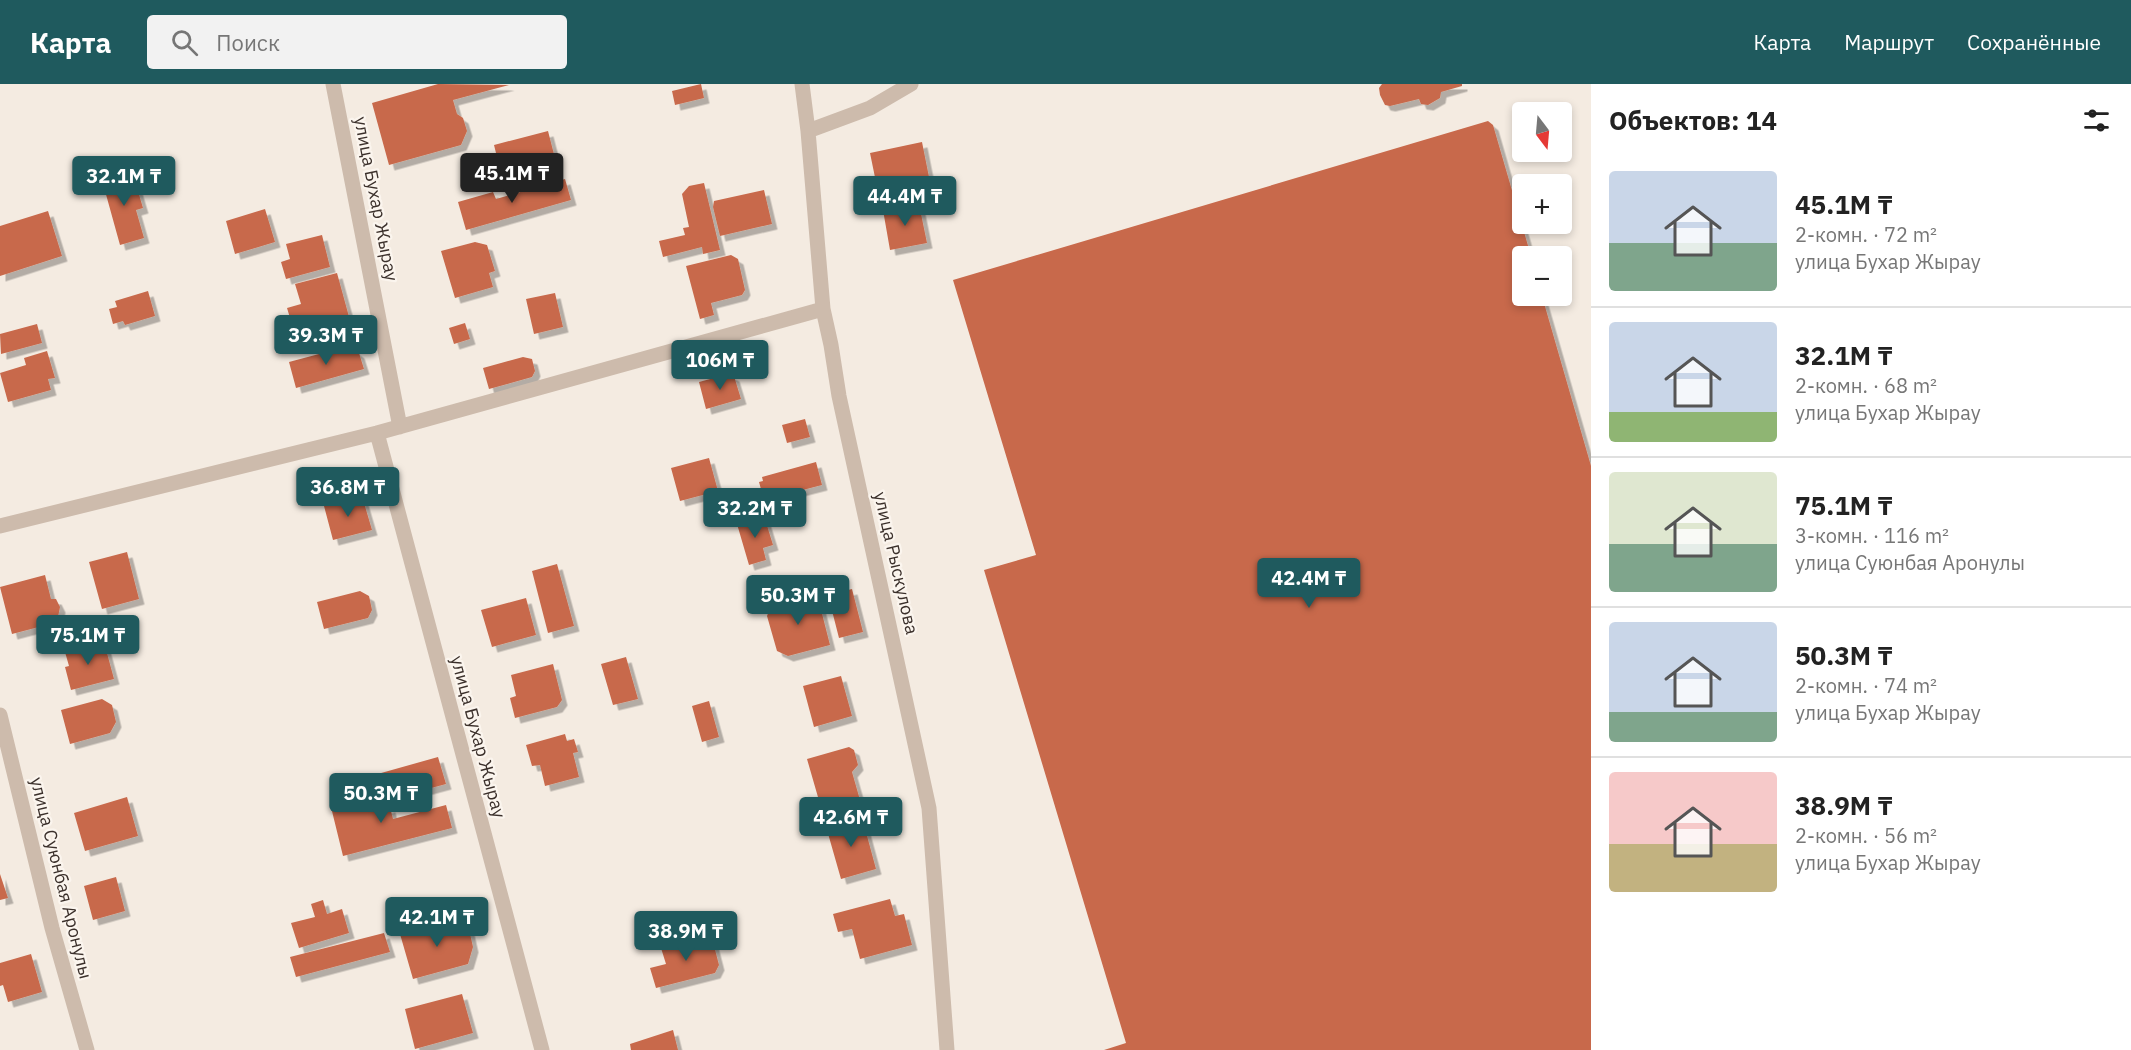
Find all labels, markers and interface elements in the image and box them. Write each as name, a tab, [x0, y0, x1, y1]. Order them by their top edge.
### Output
search box	[147, 15, 567, 69]
text: Карта	[30, 24, 111, 61]
icon: search	[168, 26, 201, 59]
text: Поиск	[216, 28, 280, 57]
text: Карта	[1753, 28, 1811, 56]
text: Маршрут	[1844, 28, 1934, 56]
text: Сохранённые	[1967, 28, 2101, 56]
north arrow	[1512, 102, 1572, 162]
map controls	[1512, 102, 1572, 306]
text: Объектов: 14	[1609, 103, 1777, 137]
icon: filters	[2080, 104, 2113, 137]
street label: улица Бухар Жырау	[349, 115, 404, 283]
pin: 45.1M ₸	[457, 153, 567, 204]
pin: 32.1M ₸	[69, 156, 179, 207]
text: 45.1M ₸	[474, 159, 550, 186]
text: 32.1M ₸	[86, 162, 162, 189]
button: +	[1512, 174, 1572, 234]
pin: 44.4M ₸	[850, 176, 960, 227]
text: 44.4M ₸	[867, 182, 943, 209]
text: 45.1M ₸	[1795, 187, 1893, 221]
icon: home	[1657, 195, 1729, 267]
text: 2-комн. · 72 m²	[1795, 221, 1937, 248]
button: −	[1512, 246, 1572, 306]
text: улица Бухар Жырау	[1795, 248, 1981, 275]
pin: 39.3M ₸	[271, 315, 381, 366]
text: 39.3M ₸	[288, 321, 364, 348]
text: 32.1M ₸	[1795, 338, 1893, 372]
pin: 106M ₸	[671, 340, 769, 391]
text: 106M ₸	[685, 346, 755, 373]
icon: home	[1657, 346, 1729, 418]
text: 2-комн. · 68 m²	[1795, 372, 1937, 399]
text: улица Бухар Жырау	[1795, 399, 1981, 426]
pin: 36.8M ₸	[293, 467, 403, 518]
text: 36.8M ₸	[310, 473, 386, 500]
pin: 32.2M ₸	[700, 488, 810, 539]
text: 75.1M ₸	[1795, 488, 1893, 522]
street label: улица Рыскулова	[869, 489, 924, 637]
text: 32.2M ₸	[717, 494, 793, 521]
icon: home	[1657, 496, 1729, 568]
text: 3-комн. · 116 m²	[1795, 522, 1949, 549]
text: улица Суюнбая Аронулы	[1795, 549, 2025, 576]
pin: 42.4M ₸	[1254, 558, 1364, 609]
text: 42.4M ₸	[1271, 564, 1347, 591]
pin: 50.3M ₸	[743, 575, 853, 626]
text: 50.3M ₸	[760, 581, 836, 608]
pin: 75.1M ₸	[33, 615, 143, 666]
text: 75.1M ₸	[50, 621, 126, 648]
text: 50.3M ₸	[1795, 638, 1893, 672]
icon: home	[1657, 646, 1729, 718]
street label: улица Бухар Жырау	[446, 653, 511, 821]
text: 2-комн. · 74 m²	[1795, 672, 1937, 699]
text: улица Бухар Жырау	[1795, 699, 1981, 726]
pin: 50.3M ₸	[326, 773, 436, 824]
street label: улица Суюнбая Аронулы	[25, 775, 98, 981]
text: 50.3M ₸	[343, 779, 419, 806]
text: 38.9M ₸	[1795, 788, 1893, 822]
icon: home	[1657, 796, 1729, 868]
pin: 42.6M ₸	[796, 797, 906, 848]
text: 42.6M ₸	[813, 803, 889, 830]
text: 2-комн. · 56 m²	[1795, 822, 1937, 849]
text: улица Бухар Жырау	[1795, 849, 1981, 876]
pin: 42.1M ₸	[382, 897, 492, 948]
text: 42.1M ₸	[399, 903, 475, 930]
pin: 38.9M ₸	[631, 911, 741, 962]
text: 38.9M ₸	[648, 917, 724, 944]

